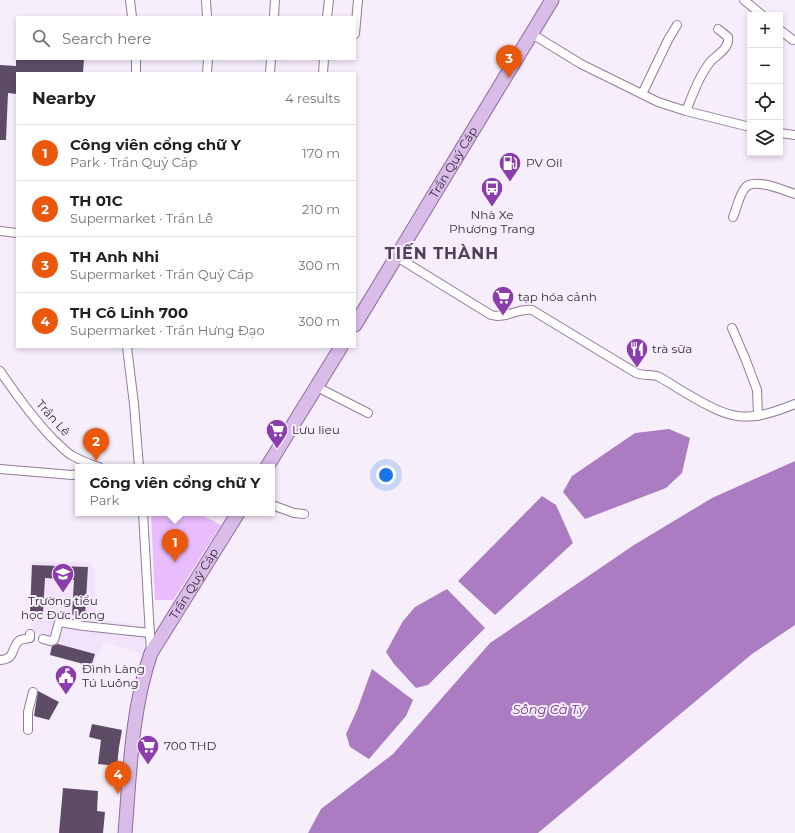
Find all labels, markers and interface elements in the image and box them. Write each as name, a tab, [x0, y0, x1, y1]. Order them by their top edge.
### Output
map controls	[747, 12, 783, 156]
button: +	[747, 12, 783, 48]
search box	[16, 16, 356, 60]
icon: search	[30, 27, 52, 49]
text: Search here	[62, 29, 151, 48]
pin: 3	[496, 45, 522, 78]
button: −	[747, 48, 783, 84]
button: locate	[747, 84, 783, 120]
text: Nearby	[32, 88, 96, 108]
text: 4 results	[285, 90, 340, 106]
button: layers	[747, 120, 783, 156]
street label: Trần Quý Cáp	[426, 124, 480, 201]
text: Công viên cổng chữ Y	[70, 135, 241, 154]
text: 1	[42, 145, 48, 161]
text: 170 m	[302, 145, 340, 161]
fuel station icon: PV Oil	[497, 150, 523, 183]
text: Park · Trần Quý Cáp	[70, 154, 197, 170]
place label: PV Oil	[526, 155, 562, 170]
bus stop icon: Nhà Xe Phương Trang	[479, 175, 505, 208]
text: TH 01C	[70, 191, 123, 210]
text: 2	[41, 201, 49, 217]
text: 210 m	[302, 201, 340, 217]
place label: Nhà Xe Phương Trang	[449, 207, 535, 236]
text: Supermarket · Trần Lê	[70, 210, 213, 226]
district label: TIẾN THÀNH	[385, 243, 499, 263]
text: TH Anh Nhi	[70, 247, 159, 266]
text: 3	[41, 257, 49, 273]
text: 300 m	[298, 257, 340, 273]
text: Supermarket · Trần Quý Cáp	[70, 266, 253, 282]
supermarket icon: tạp hóa cảnh	[490, 284, 516, 317]
place label: tạp hóa cảnh	[518, 289, 597, 304]
text: TH Cô Linh 700	[70, 303, 188, 322]
text: 4	[41, 313, 49, 329]
text: 300 m	[298, 313, 340, 329]
text: Supermarket · Trần Hưng Đạo	[70, 322, 265, 338]
restaurant icon: trà sữa	[624, 336, 650, 369]
place label: trà sữa	[652, 341, 692, 356]
street label: Trần Lê	[33, 396, 74, 439]
supermarket icon: Lưu lieu	[264, 417, 290, 450]
place label: Lưu lieu	[292, 422, 340, 437]
pin: 2	[83, 428, 109, 461]
popup	[75, 464, 275, 516]
your location	[376, 465, 396, 485]
text: Công viên cổng chữ Y	[90, 473, 260, 492]
text: Park	[90, 492, 119, 508]
pin: 1	[162, 529, 188, 562]
street label: Trần Quý Cáp	[166, 545, 221, 622]
school or university icon: Trường tiểu học Đức Long	[50, 561, 76, 594]
place label: Trường tiểu học Đức Long	[21, 593, 105, 622]
place label: Đình Làng Tú Luông	[82, 661, 145, 690]
public building icon: Đình Làng Tú Luông	[53, 663, 79, 696]
water label: Sông Cà Ty	[512, 701, 586, 717]
supermarket icon: 700 THD	[135, 733, 161, 766]
place label: 700 THD	[164, 738, 217, 753]
pin: 4	[105, 761, 131, 794]

